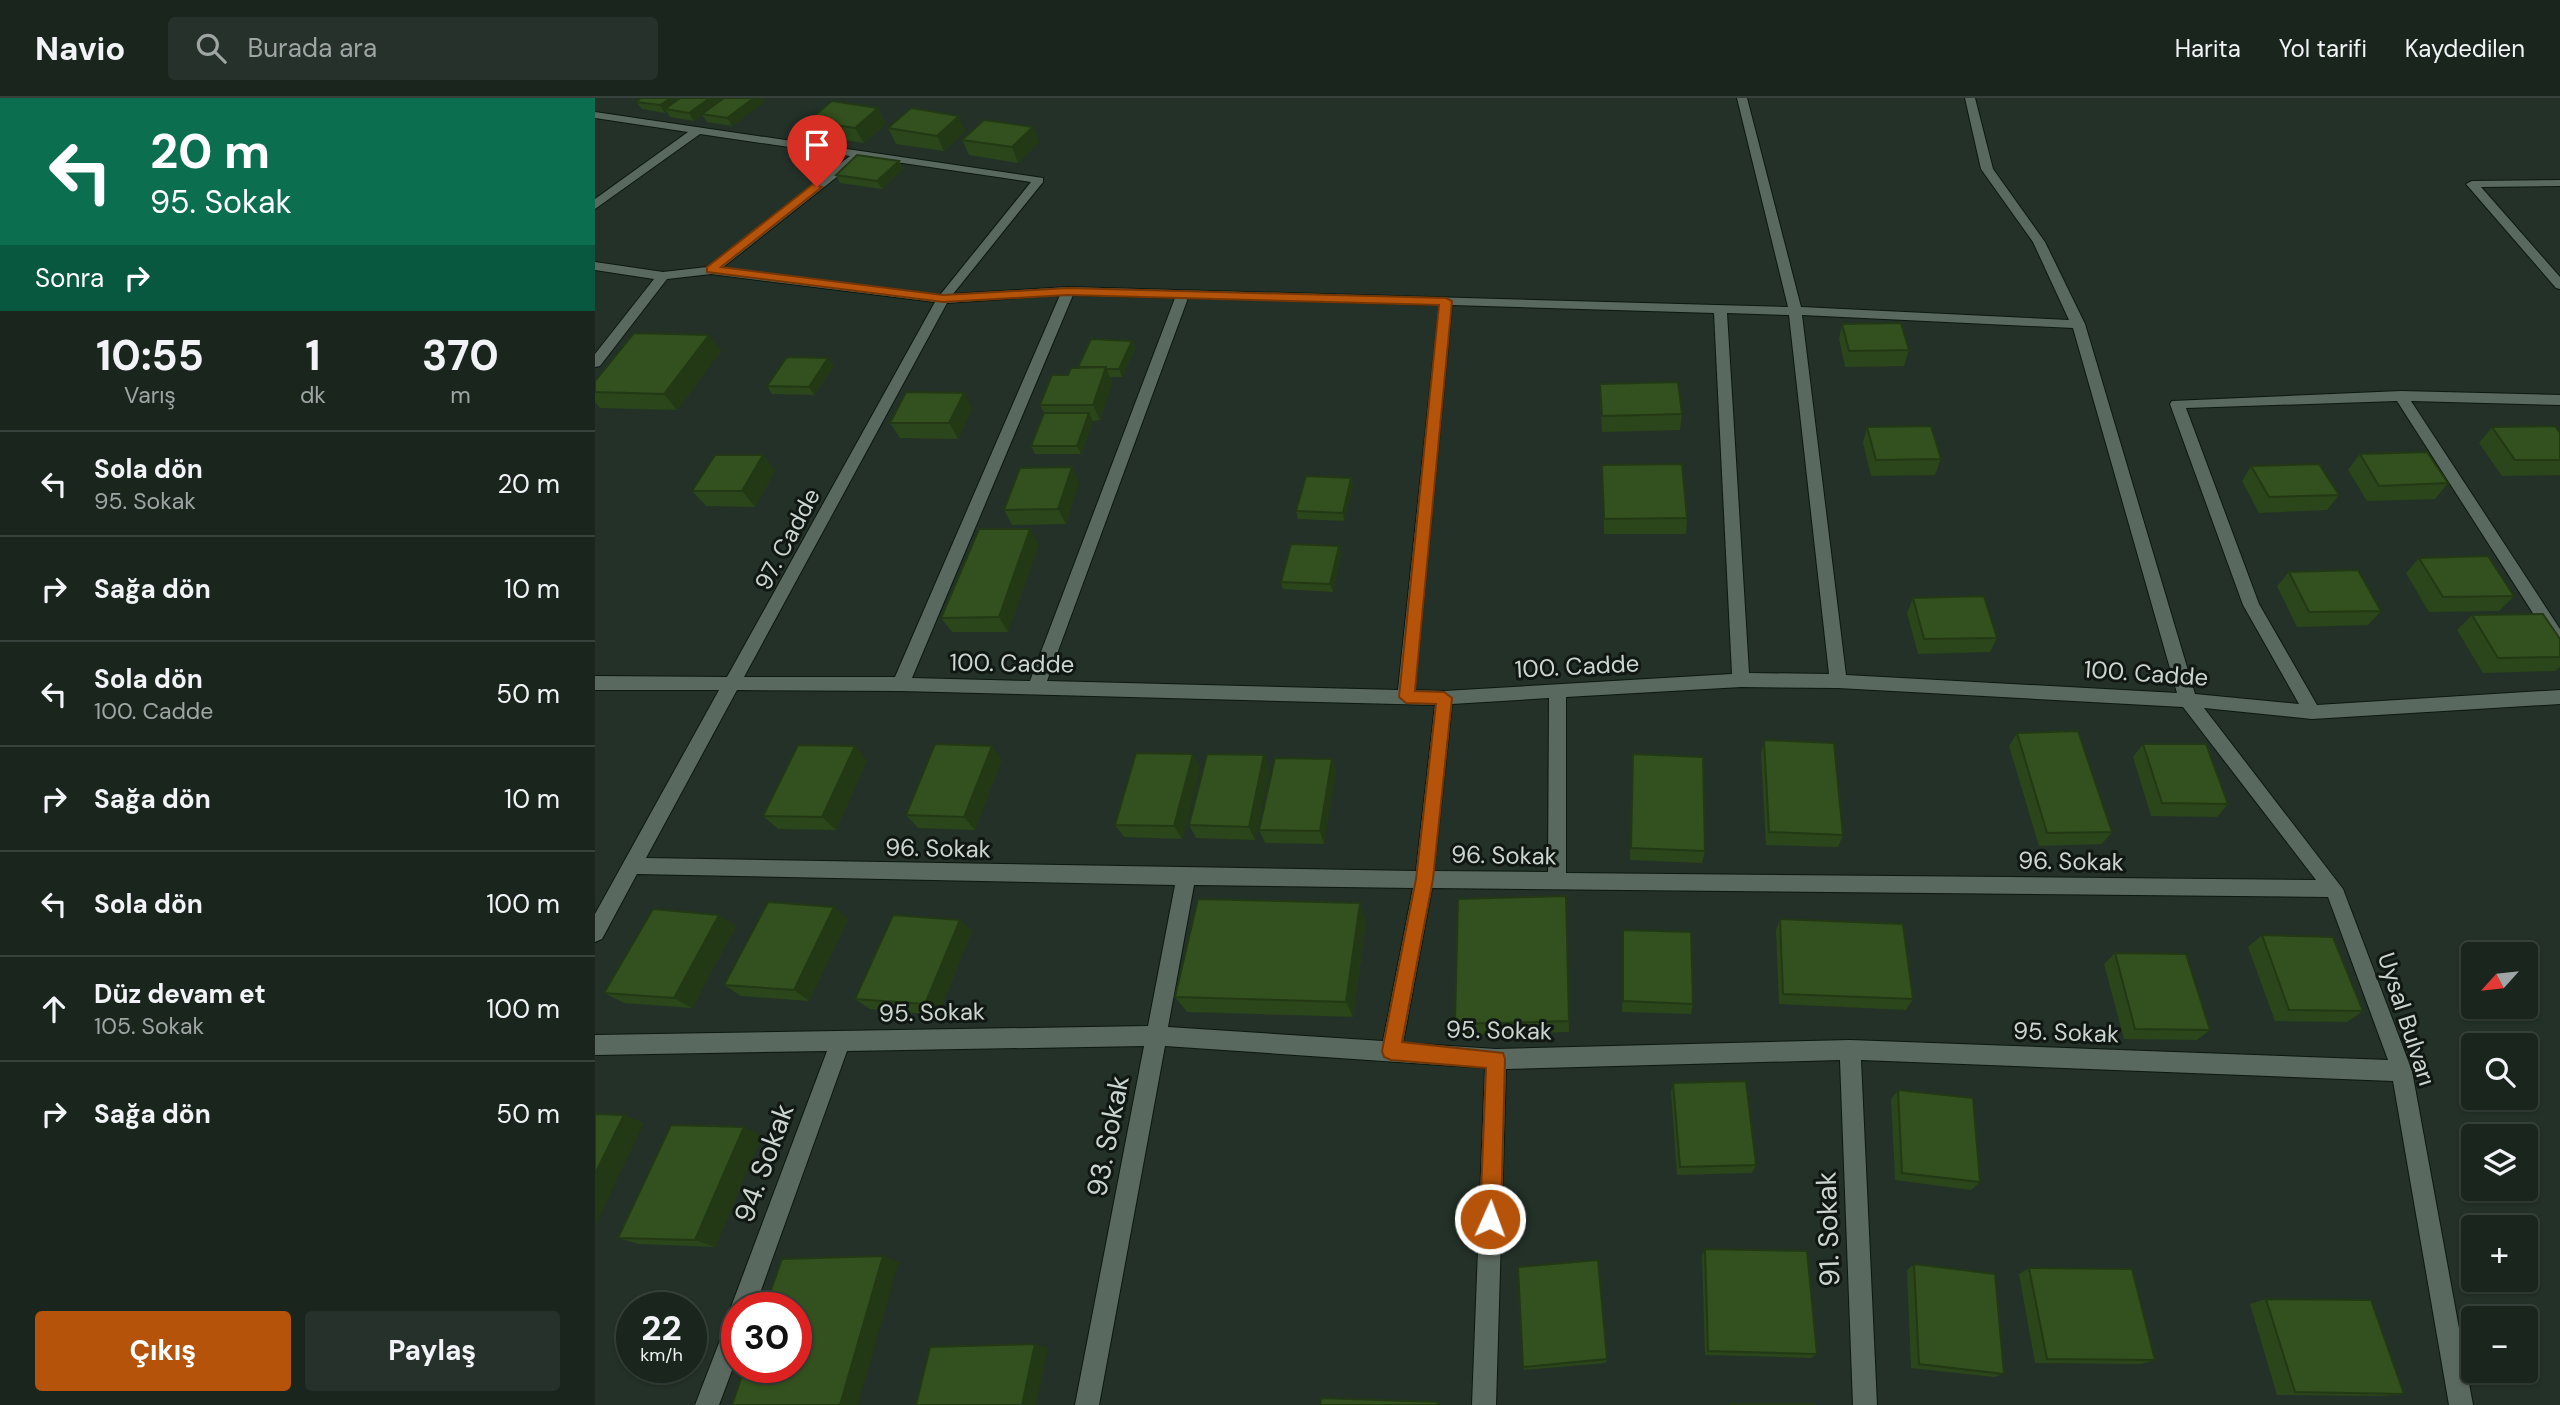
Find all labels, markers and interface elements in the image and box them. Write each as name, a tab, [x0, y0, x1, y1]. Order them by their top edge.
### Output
search box	[168, 17, 658, 80]
text: Navio	[35, 27, 126, 70]
icon: search	[192, 29, 230, 67]
text: Burada ara	[248, 31, 377, 65]
text: Harita	[2175, 33, 2241, 64]
text: Yol tarifi	[2279, 33, 2367, 64]
text: Kaydedilen	[2405, 33, 2525, 64]
pin	[787, 115, 847, 187]
text: 20 m	[150, 119, 270, 183]
icon: left	[35, 126, 126, 217]
icon: arrive	[798, 126, 836, 164]
text: 95. Sokak	[150, 181, 292, 223]
icon: right	[118, 259, 156, 297]
text: Sonra	[35, 261, 104, 295]
text: 10:55	[96, 328, 204, 383]
text: 1	[305, 328, 321, 383]
text: 370	[422, 328, 499, 383]
text: Varış	[124, 380, 176, 410]
text: dk	[300, 380, 326, 410]
text: m	[450, 380, 471, 410]
text: Sola dön	[94, 452, 203, 486]
icon: left	[35, 465, 73, 503]
text: 20 m	[497, 467, 560, 501]
street label: 97. Cadde	[747, 483, 827, 595]
text: 95. Sokak	[94, 486, 196, 516]
icon: right	[35, 570, 73, 608]
text: Sağa dön	[94, 572, 211, 606]
text: 10 m	[504, 572, 560, 606]
street label: 100. Cadde	[949, 646, 1075, 680]
street label: 100. Cadde	[1514, 647, 1640, 685]
street label: 100. Cadde	[2083, 653, 2209, 693]
text: Sola dön	[94, 662, 203, 696]
icon: left	[35, 675, 73, 713]
text: 50 m	[496, 677, 560, 711]
text: 100. Cadde	[94, 696, 213, 726]
icon: right	[35, 780, 73, 818]
text: Sağa dön	[94, 782, 211, 816]
text: 10 m	[504, 782, 560, 816]
street label: 96. Sokak	[885, 832, 991, 864]
street label: 96. Sokak	[1451, 839, 1557, 871]
street label: 96. Sokak	[2018, 845, 2124, 877]
icon: left	[35, 885, 73, 923]
text: Sola dön	[94, 887, 203, 921]
text: 100 m	[486, 887, 560, 921]
north arrow	[2461, 942, 2537, 1018]
map controls	[2461, 942, 2538, 1383]
street label: Uysal Bulvarı	[2371, 949, 2443, 1089]
text: Düz devam et	[94, 977, 266, 1011]
icon: ahead	[35, 990, 73, 1028]
text: 100 m	[486, 992, 560, 1026]
street label: 95. Sokak	[879, 996, 985, 1028]
text: 105. Sokak	[94, 1011, 204, 1041]
street label: 95. Sokak	[1446, 1014, 1552, 1046]
street label: 95. Sokak	[2012, 1015, 2120, 1049]
button: search	[2461, 1033, 2538, 1110]
street label: 93. Sokak	[1078, 1072, 1138, 1200]
icon: right	[35, 1095, 73, 1133]
text: Sağa dön	[94, 1097, 211, 1131]
text: 50 m	[496, 1097, 560, 1131]
street label: 94. Sokak	[725, 1099, 803, 1227]
button: layers	[2461, 1124, 2538, 1201]
street label: 91. Sokak	[1808, 1171, 1848, 1287]
position arrow	[1453, 1182, 1527, 1256]
button: +	[2461, 1215, 2538, 1292]
speed limit sign: 30	[721, 1292, 812, 1383]
text: 22	[641, 1305, 682, 1351]
button: −	[2461, 1306, 2538, 1383]
button: Çıkış	[35, 1311, 291, 1391]
button: Paylaş	[305, 1311, 560, 1391]
text: km/h	[640, 1343, 683, 1367]

